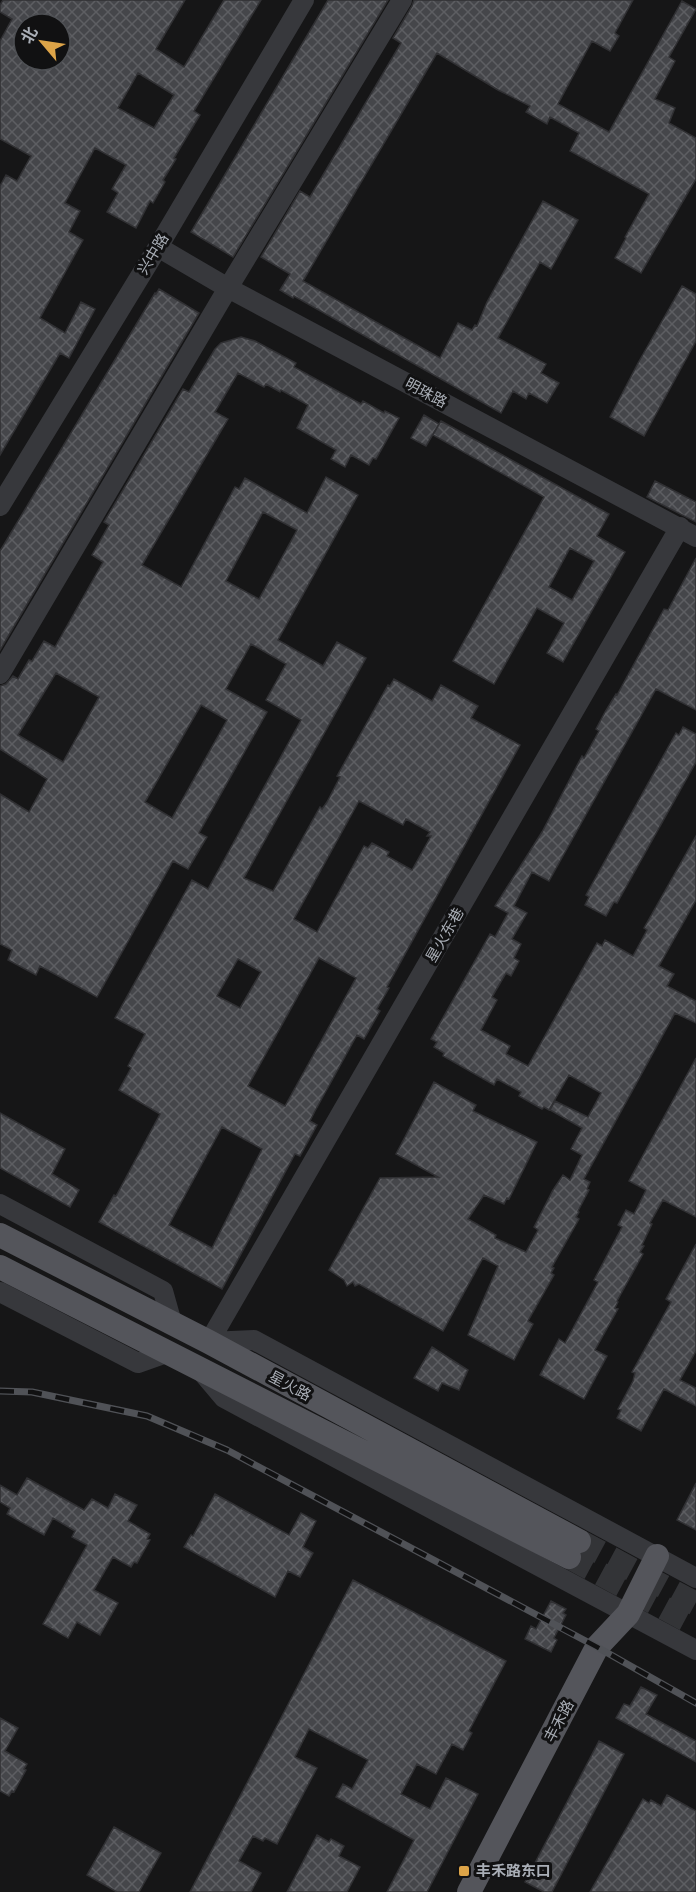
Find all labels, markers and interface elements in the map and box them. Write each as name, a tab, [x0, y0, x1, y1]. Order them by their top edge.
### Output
north arrow	[12, 12, 72, 72]
text: 北	[17, 23, 41, 46]
street label: 兴中路	[134, 230, 171, 277]
street label: 明珠路	[402, 374, 450, 411]
street label: 星火东巷	[422, 905, 467, 965]
street label: 星火路	[266, 1367, 314, 1404]
street label: 丰禾路	[540, 1697, 577, 1745]
place label: 丰禾路东口	[476, 1862, 551, 1879]
marker: 丰禾路东口	[457, 1864, 471, 1878]

